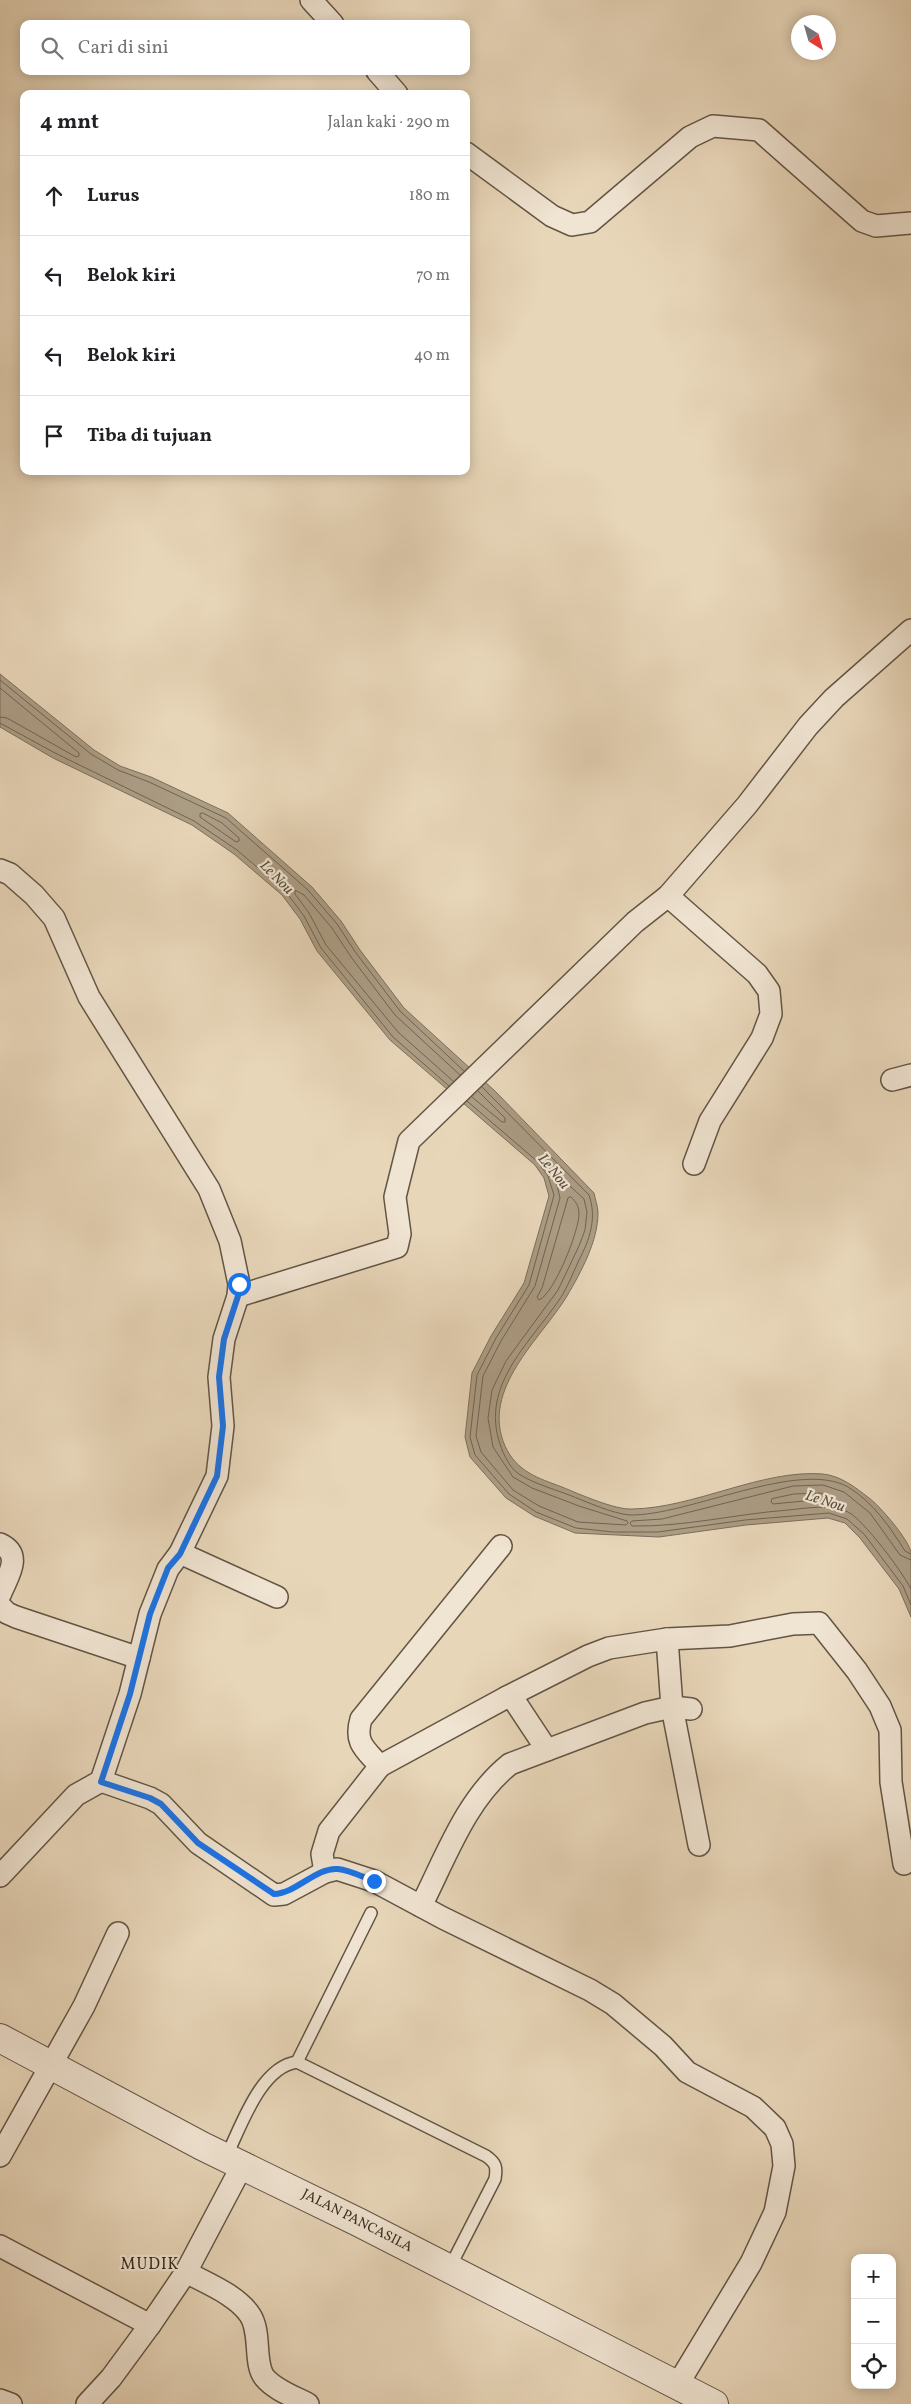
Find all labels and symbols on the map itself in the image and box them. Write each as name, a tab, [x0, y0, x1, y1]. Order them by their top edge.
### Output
north arrow	[791, 15, 836, 60]
water label: Le Nou	[254, 856, 298, 900]
water label: Le Nou	[532, 1150, 574, 1195]
route start	[228, 1273, 251, 1296]
water label: Le Nou	[802, 1486, 848, 1518]
route end	[363, 1870, 386, 1893]
street label: JALAN PANCASILA	[298, 2185, 416, 2257]
district label: MUDIK	[121, 2254, 179, 2276]

